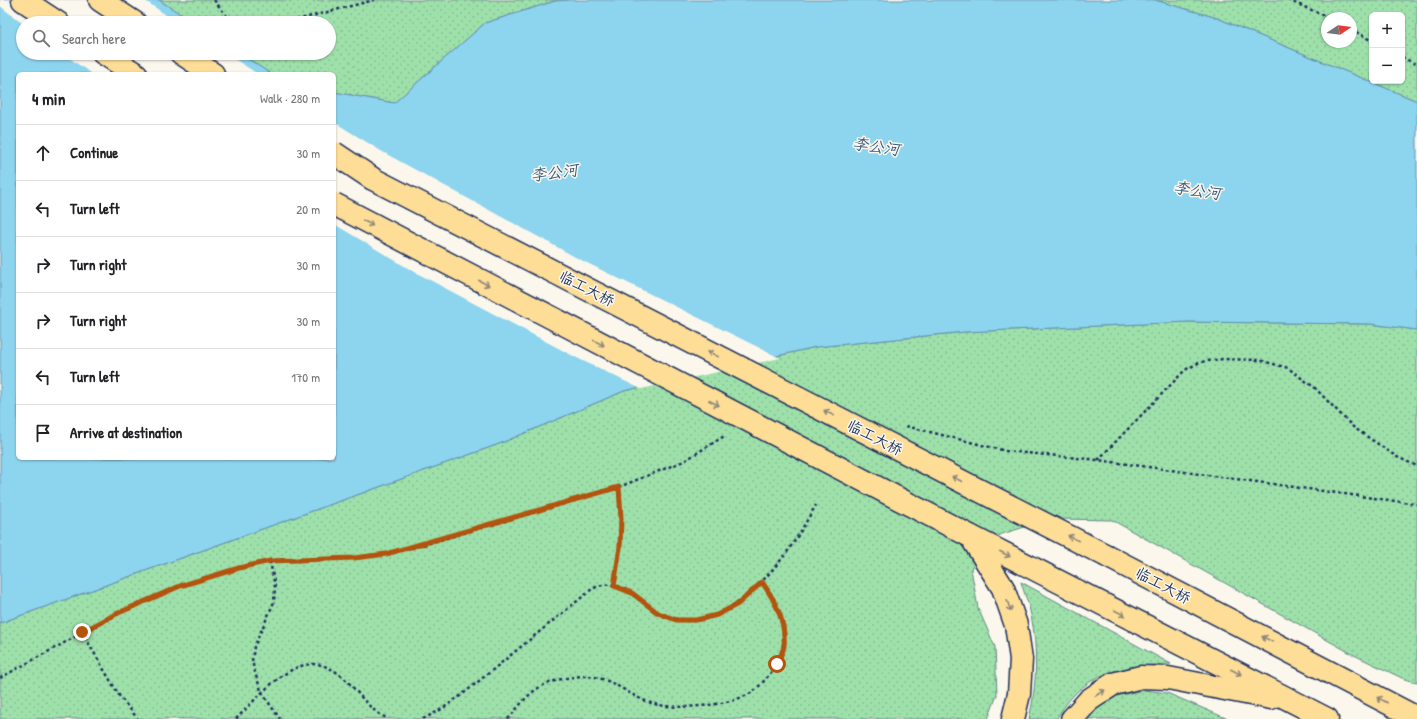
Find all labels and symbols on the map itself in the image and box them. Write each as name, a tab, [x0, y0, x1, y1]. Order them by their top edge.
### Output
north arrow	[1321, 12, 1357, 48]
water label: 李公河	[851, 132, 904, 161]
water label: 李公河	[529, 158, 582, 186]
water label: 李公河	[1172, 176, 1225, 205]
one-way arrow	[362, 219, 374, 227]
street label: 临工大桥	[555, 265, 619, 311]
one-way arrow	[477, 279, 489, 287]
one-way arrow	[593, 339, 605, 347]
one-way arrow	[707, 349, 719, 357]
one-way arrow	[708, 399, 720, 407]
one-way arrow	[823, 409, 835, 416]
street label: 临工大桥	[843, 414, 907, 460]
one-way arrow	[951, 475, 963, 482]
one-way arrow	[1067, 534, 1079, 541]
one-way arrow	[999, 550, 1011, 558]
street label: 临工大桥	[1132, 562, 1194, 608]
one-way arrow	[1006, 600, 1014, 612]
one-way arrow	[1114, 610, 1126, 617]
route end	[73, 623, 91, 641]
one-way arrow	[1261, 635, 1273, 643]
route start	[768, 655, 786, 673]
one-way arrow	[1230, 669, 1242, 676]
one-way arrow	[1094, 689, 1105, 697]
one-way arrow	[1377, 695, 1389, 703]

